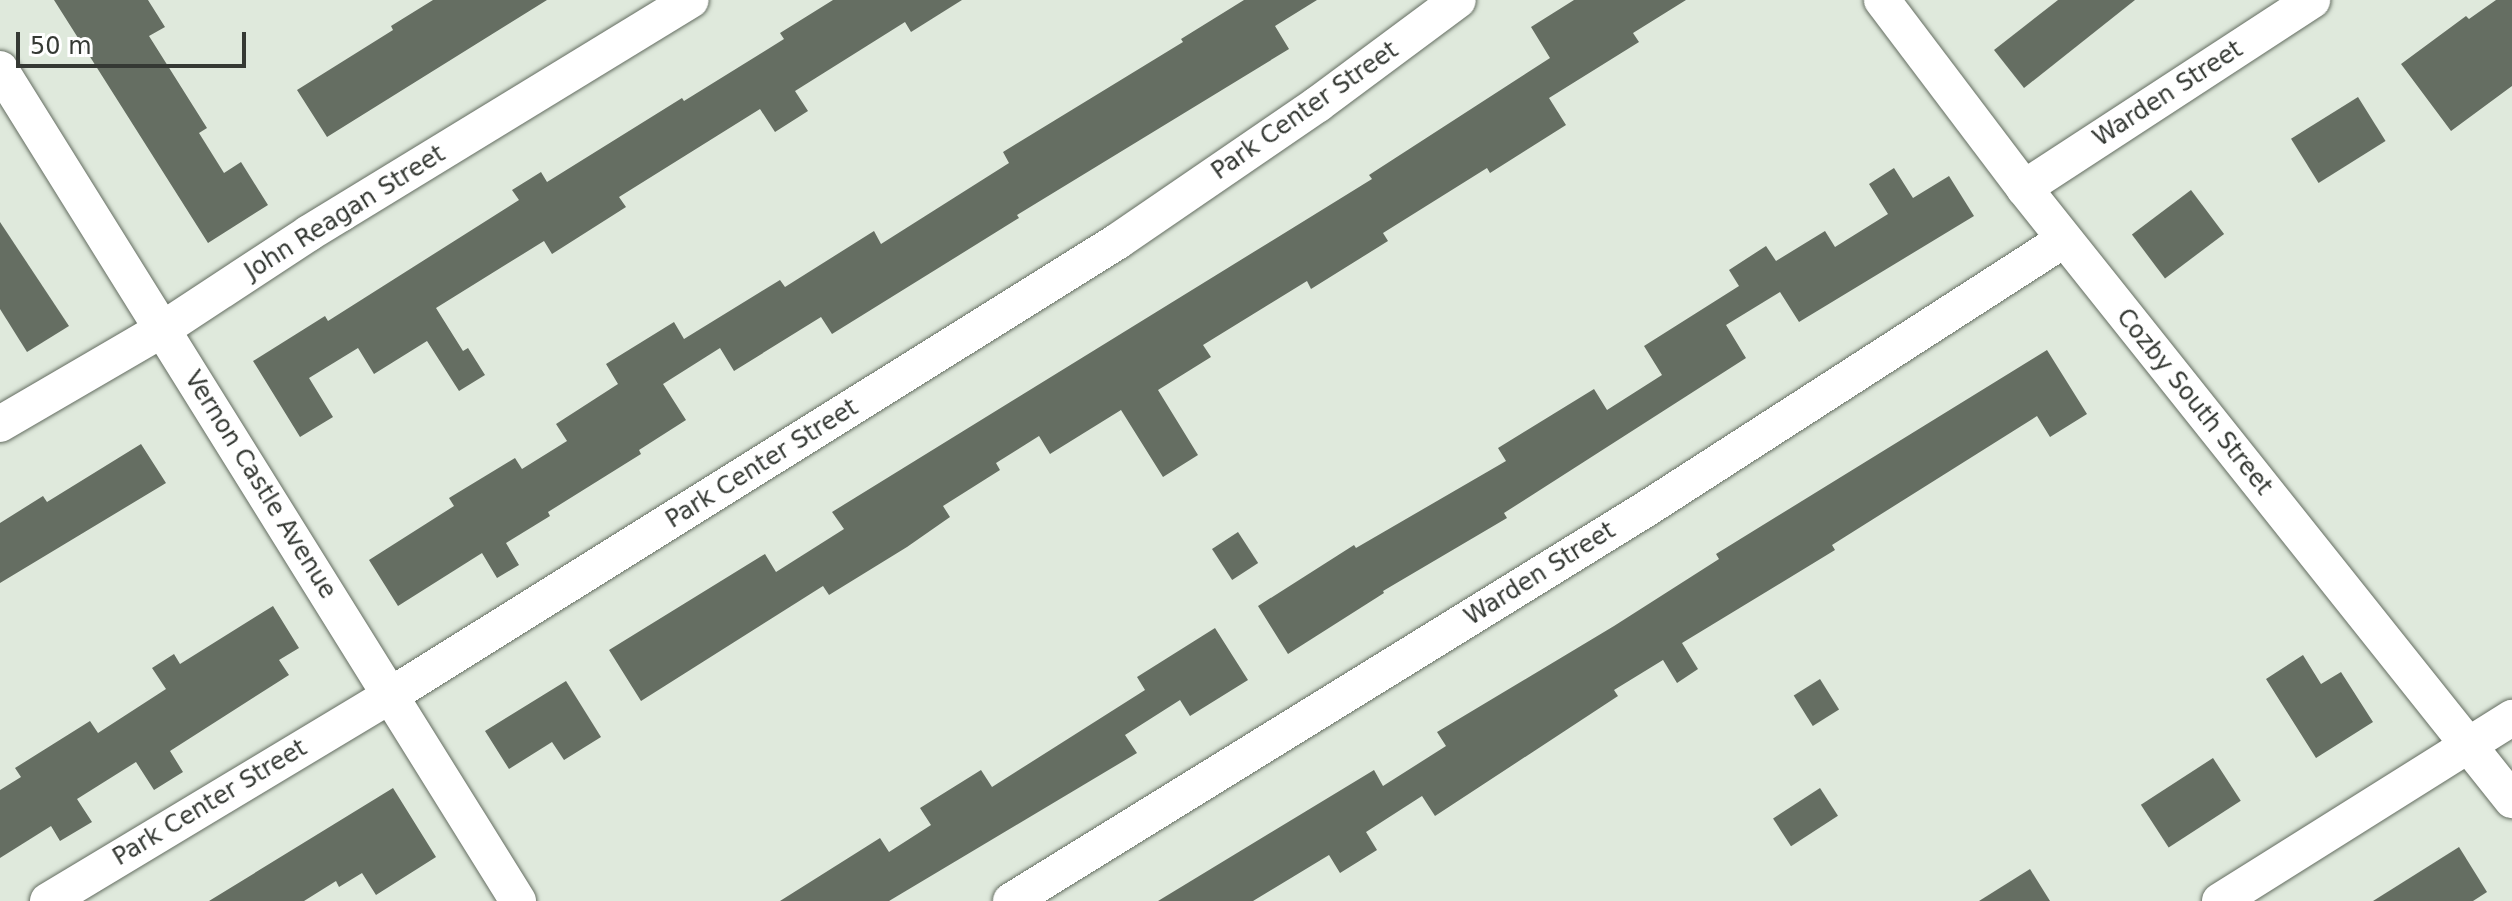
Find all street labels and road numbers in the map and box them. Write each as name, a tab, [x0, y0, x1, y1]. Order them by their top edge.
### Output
street label: Warden Street	[2088, 35, 2248, 153]
street label: Park Center Street	[1206, 36, 1404, 186]
street label: John Reagan Street	[240, 140, 450, 286]
street label: Cozby South Street	[2110, 303, 2278, 501]
street label: Vernon Castle Avenue	[178, 366, 342, 604]
street label: Park Center Street	[661, 393, 863, 535]
street label: Warden Street	[1459, 516, 1621, 632]
street label: Park Center Street	[108, 734, 312, 872]

